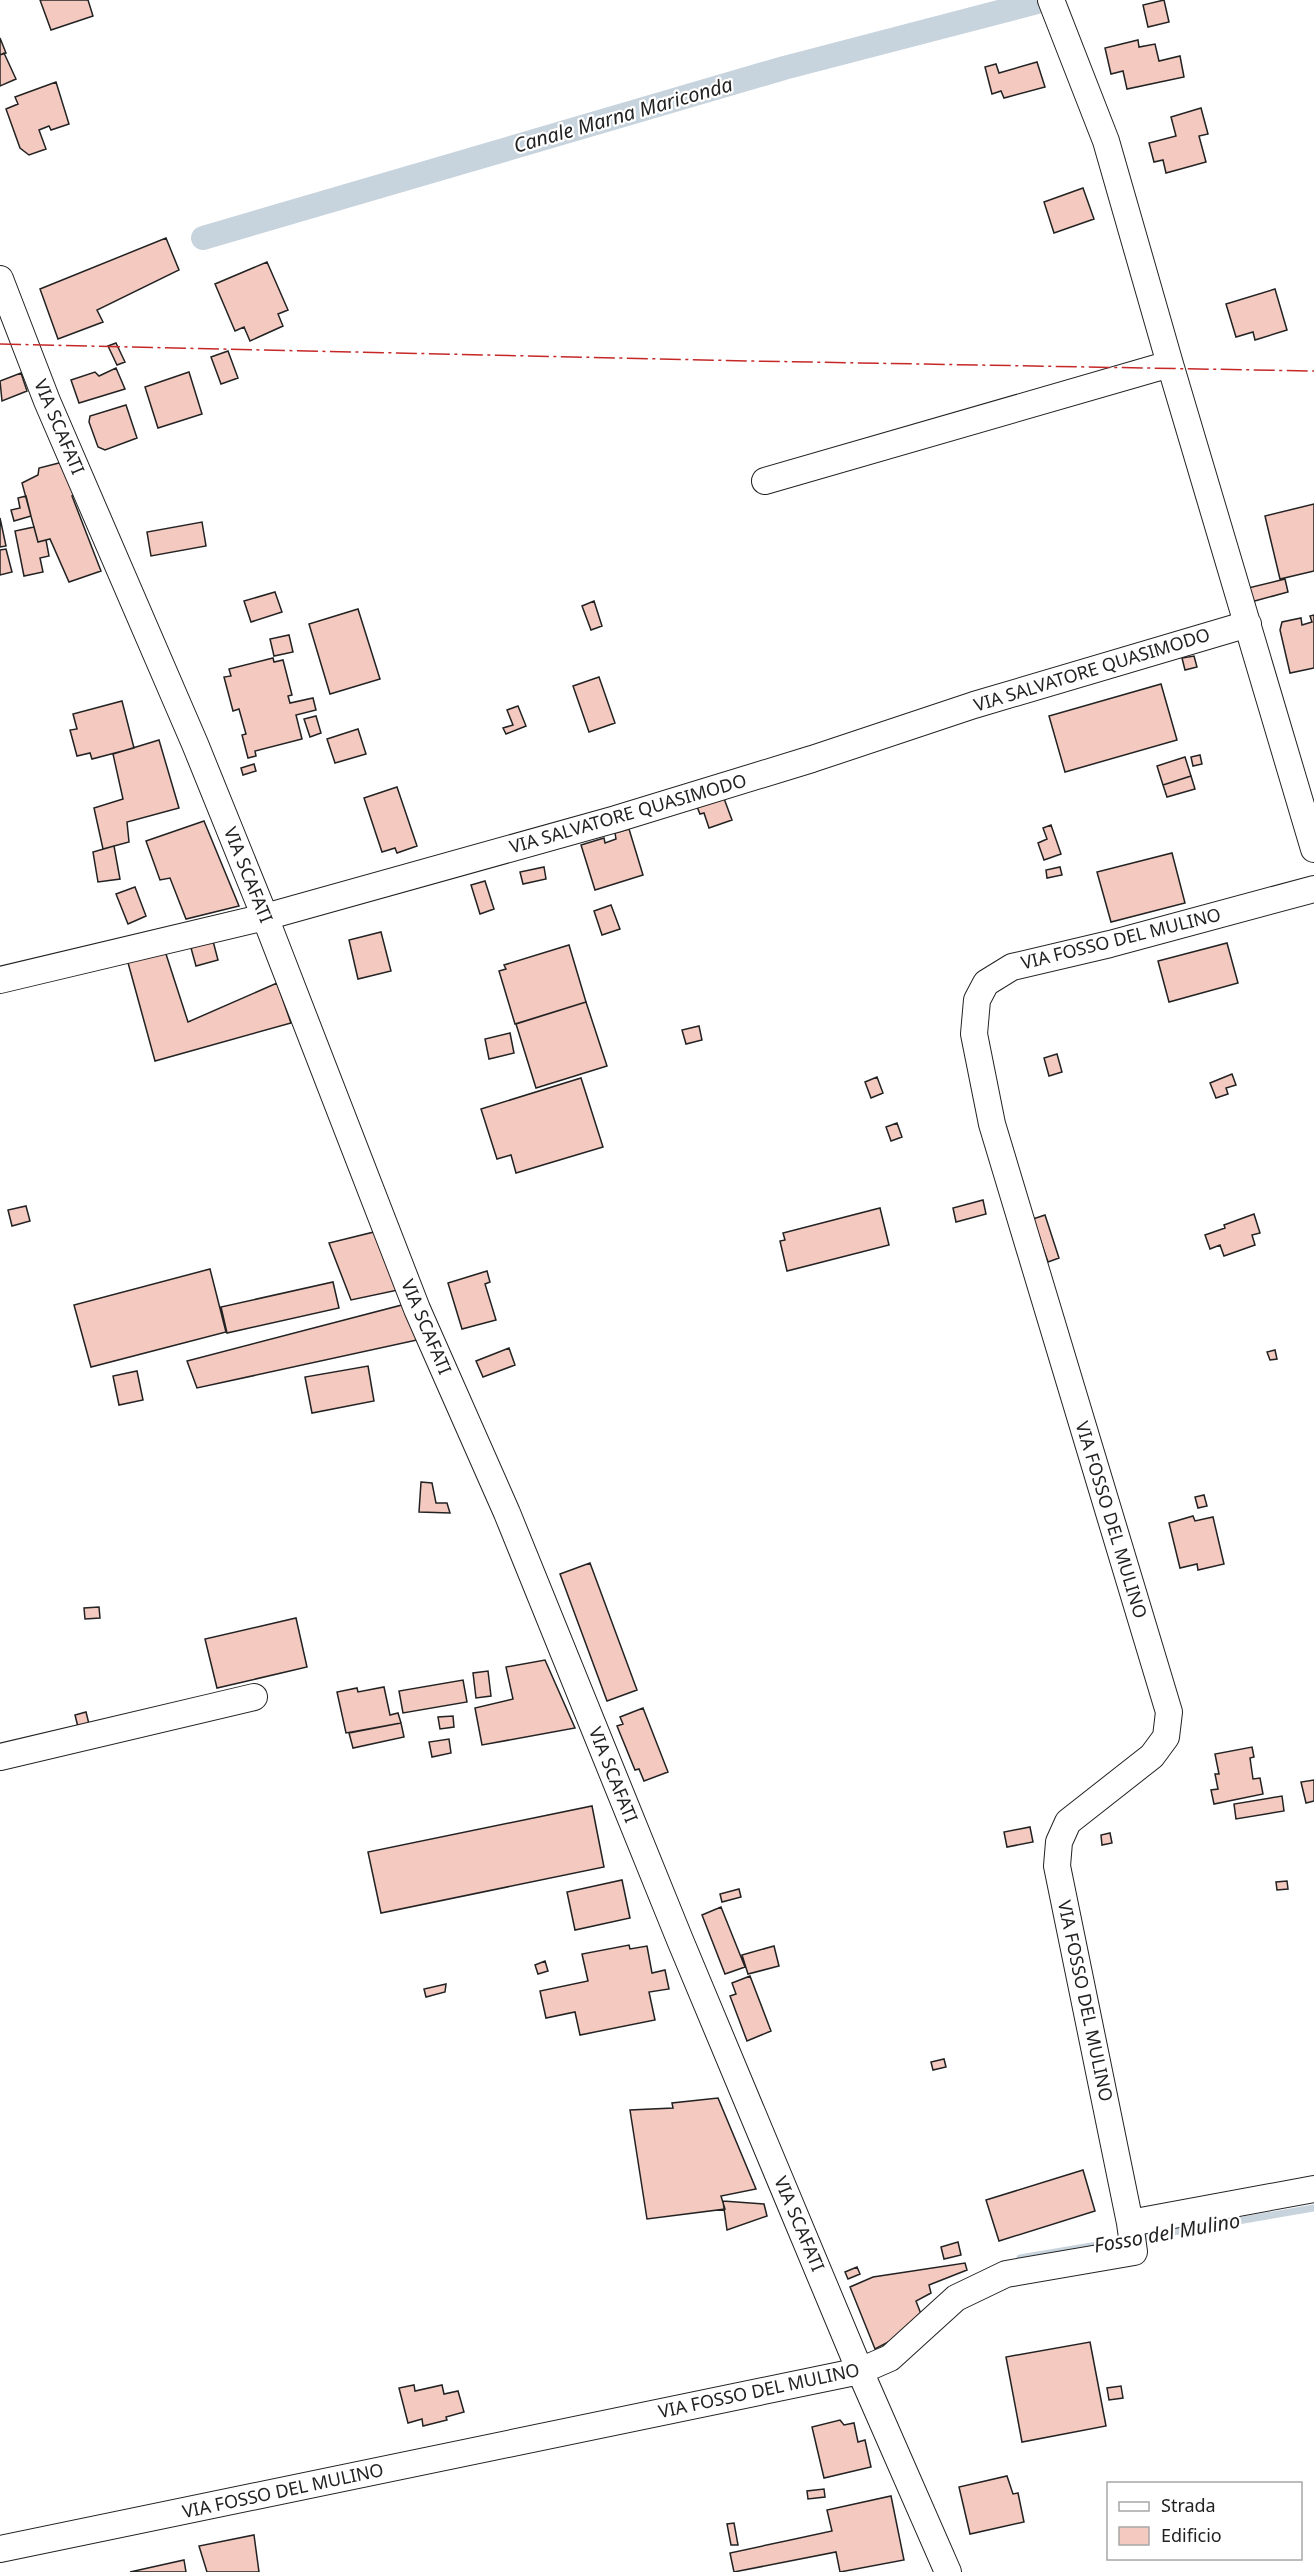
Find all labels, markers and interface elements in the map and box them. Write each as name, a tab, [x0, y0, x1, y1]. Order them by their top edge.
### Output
water label: Canale Marna Mariconda	[510, 70, 736, 159]
street label: VIA SCAFATI	[29, 375, 91, 478]
street label: VIA SALVATORE QUASIMODO	[971, 622, 1213, 716]
street label: VIA SALVATORE QUASIMODO	[506, 768, 749, 858]
street label: VIA SCAFATI	[219, 823, 279, 926]
street label: VIA FOSSO DEL MULINO	[1018, 902, 1223, 974]
street label: VIA SCAFATI	[396, 1275, 458, 1378]
street label: VIA FOSSO DEL MULINO	[1071, 1418, 1153, 1621]
street label: VIA SCAFATI	[584, 1723, 644, 1826]
street label: VIA FOSSO DEL MULINO	[1053, 1898, 1119, 2104]
street label: VIA SCAFATI	[769, 2172, 831, 2275]
water label: Fosso del Mulino	[1092, 2206, 1242, 2259]
street label: VIA FOSSO DEL MULINO	[656, 2357, 862, 2423]
street label: VIA FOSSO DEL MULINO	[180, 2457, 386, 2523]
legend	[1107, 2482, 1302, 2560]
text: Strada	[1161, 2493, 1216, 2517]
text: Edificio	[1161, 2523, 1222, 2547]

